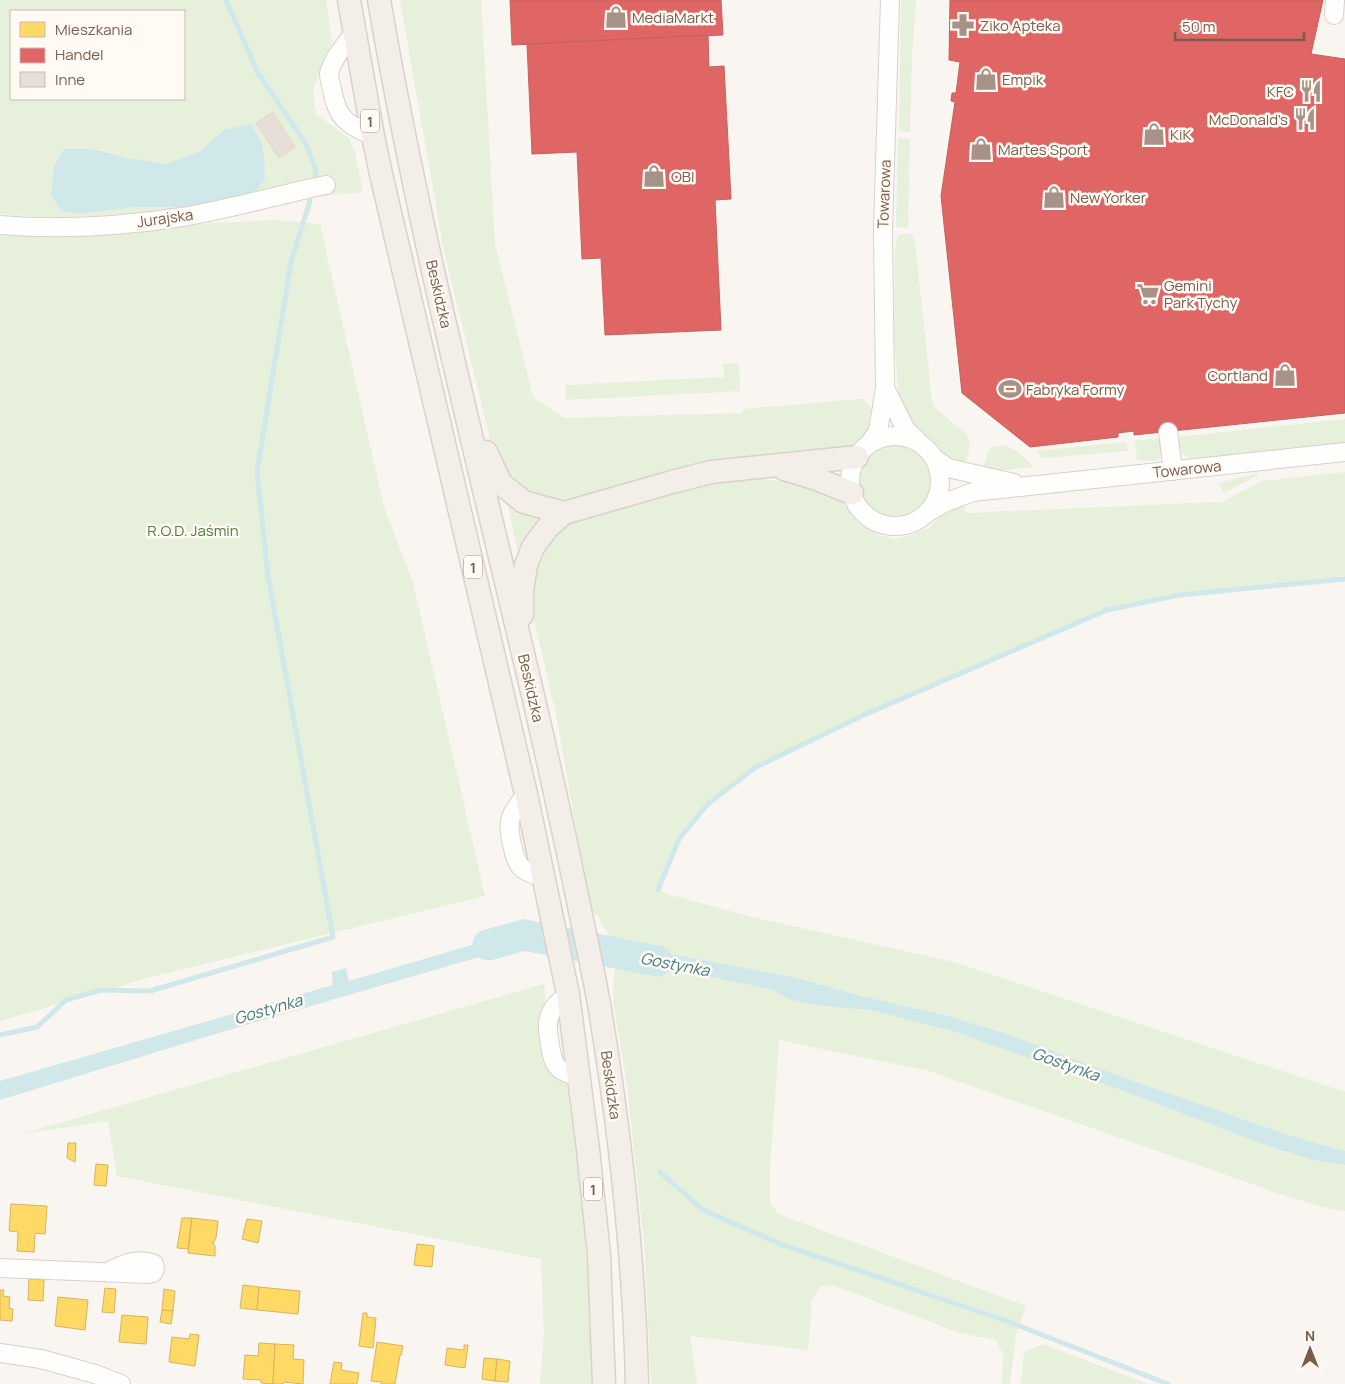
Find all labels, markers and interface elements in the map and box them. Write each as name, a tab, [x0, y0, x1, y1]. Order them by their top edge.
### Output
shop icon: MediaMarkt	[603, 4, 629, 30]
place label: MediaMarkt	[632, 7, 714, 28]
legend	[10, 10, 185, 100]
scale bar	[1175, 10, 1304, 42]
pharmacy icon: Ziko Apteka	[950, 12, 976, 38]
place label: Ziko Apteka	[980, 15, 1061, 36]
text: 50 m	[1182, 16, 1216, 37]
text: Mieszkania	[55, 19, 132, 40]
text: Handel	[55, 44, 104, 65]
shop icon: Empik	[973, 66, 999, 92]
text: Inne	[55, 69, 85, 90]
place label: Empik	[1002, 69, 1044, 90]
restaurant icon: KFC	[1298, 78, 1324, 104]
place label: KFC	[1267, 81, 1294, 102]
restaurant icon: McDonald's	[1292, 106, 1318, 132]
place label: McDonald's	[1209, 109, 1288, 130]
road number: 1	[361, 110, 379, 132]
shop icon: KiK	[1141, 121, 1167, 147]
place label: KiK	[1170, 124, 1191, 145]
shop icon: Martes Sport	[968, 136, 994, 162]
place label: Martes Sport	[998, 139, 1088, 160]
street label: Towarowa	[872, 159, 896, 229]
shop icon: OBI	[641, 163, 667, 189]
place label: OBI	[671, 166, 695, 187]
shop icon: New Yorker	[1041, 184, 1067, 210]
place label: New Yorker	[1070, 187, 1147, 208]
street label: Jurajska	[135, 204, 195, 232]
street label: Beskidzka	[421, 258, 457, 330]
place label: Gemini Park Tychy	[1164, 275, 1238, 313]
supermarket icon: Gemini Park Tychy	[1135, 281, 1161, 307]
shop icon: Cortland	[1272, 362, 1298, 388]
place label: Cortland	[1207, 365, 1268, 386]
sports icon: Fabryka Formy	[997, 376, 1023, 402]
place label: Fabryka Formy	[1026, 379, 1124, 400]
street label: Towarowa	[1152, 455, 1222, 483]
park label: R.O.D. Jaśmin	[147, 520, 239, 541]
road number: 1	[464, 556, 482, 578]
street label: Beskidzka	[513, 652, 549, 724]
water label: Gostynka	[639, 947, 713, 982]
water label: Gostynka	[231, 988, 306, 1029]
water label: Gostynka	[1029, 1042, 1104, 1087]
street label: Beskidzka	[596, 1049, 626, 1121]
road number: 1	[584, 1178, 602, 1200]
north arrow	[1285, 1324, 1335, 1374]
text: N	[1305, 1326, 1315, 1345]

